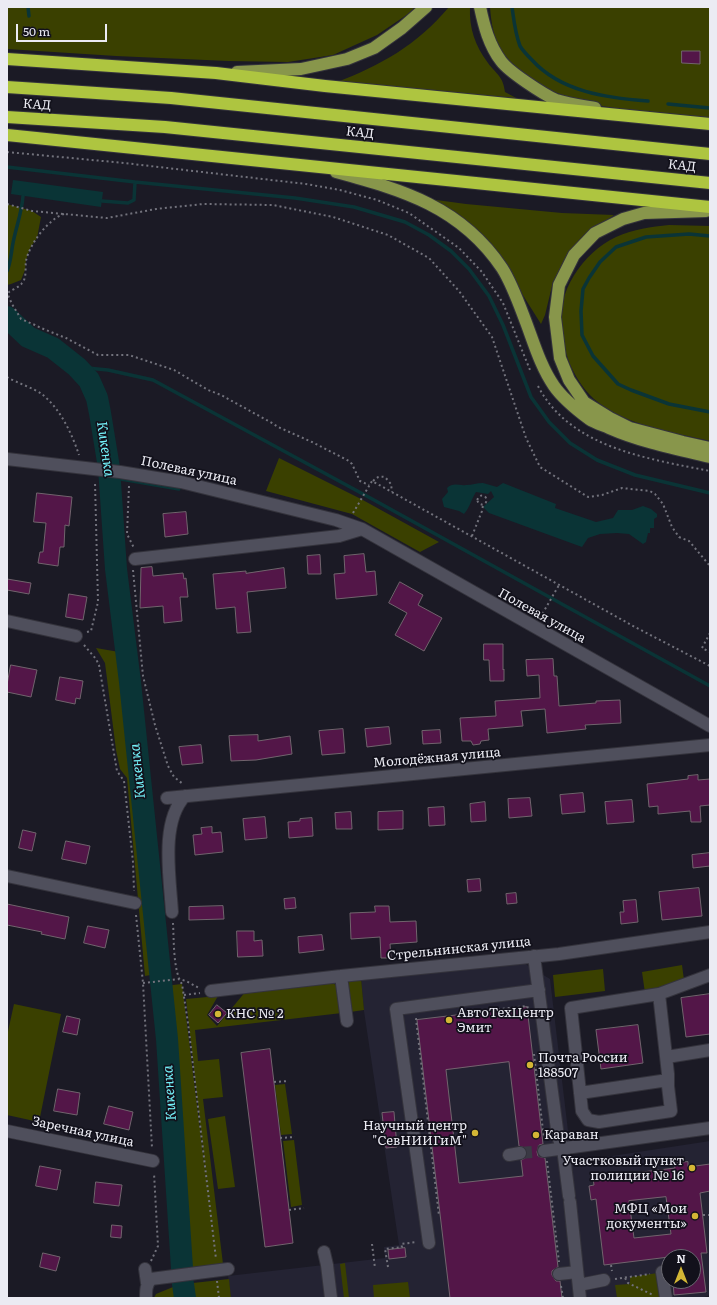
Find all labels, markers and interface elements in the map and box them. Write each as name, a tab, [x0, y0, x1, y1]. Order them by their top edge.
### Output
scale bar	[18, 16, 109, 42]
text: 50 m	[23, 22, 50, 40]
street label: КАД	[22, 96, 52, 114]
street label: КАД	[345, 124, 375, 142]
street label: КАД	[667, 157, 697, 175]
water label: Кикенка	[93, 420, 117, 478]
street label: Полевая улица	[139, 453, 239, 489]
street label: Полевая улица	[495, 585, 589, 647]
water label: Кикенка	[127, 742, 149, 800]
street label: Молодёжная улица	[373, 745, 501, 771]
street label: Стрельнинская улица	[386, 934, 532, 964]
place label: АвтоТехЦентр Эмит	[457, 1005, 554, 1036]
place label: КНС № 2	[226, 1006, 284, 1022]
marker: КНС № 2	[213, 1009, 223, 1019]
marker: АвтоТехЦентр Эмит	[444, 1015, 454, 1025]
place label: Почта России 188507	[538, 1050, 628, 1081]
marker: Почта России 188507	[525, 1060, 535, 1070]
water label: Кикенка	[160, 1065, 180, 1121]
street label: Заречная улица	[31, 1114, 135, 1150]
place label: Научный центр "СевНИИГиМ"	[363, 1118, 467, 1149]
place label: Караван	[544, 1127, 599, 1143]
marker: Научный центр "СевНИИГиМ"	[470, 1128, 480, 1138]
marker: Караван	[531, 1130, 541, 1140]
place label: Участковый пункт полиции № 16	[563, 1153, 684, 1184]
marker: Участковый пункт полиции № 16	[687, 1163, 697, 1173]
place label: МФЦ «Мои документы»	[607, 1201, 687, 1232]
marker: МФЦ «Мои документы»	[690, 1211, 700, 1221]
north arrow	[661, 1249, 701, 1289]
text: N	[676, 1250, 686, 1266]

